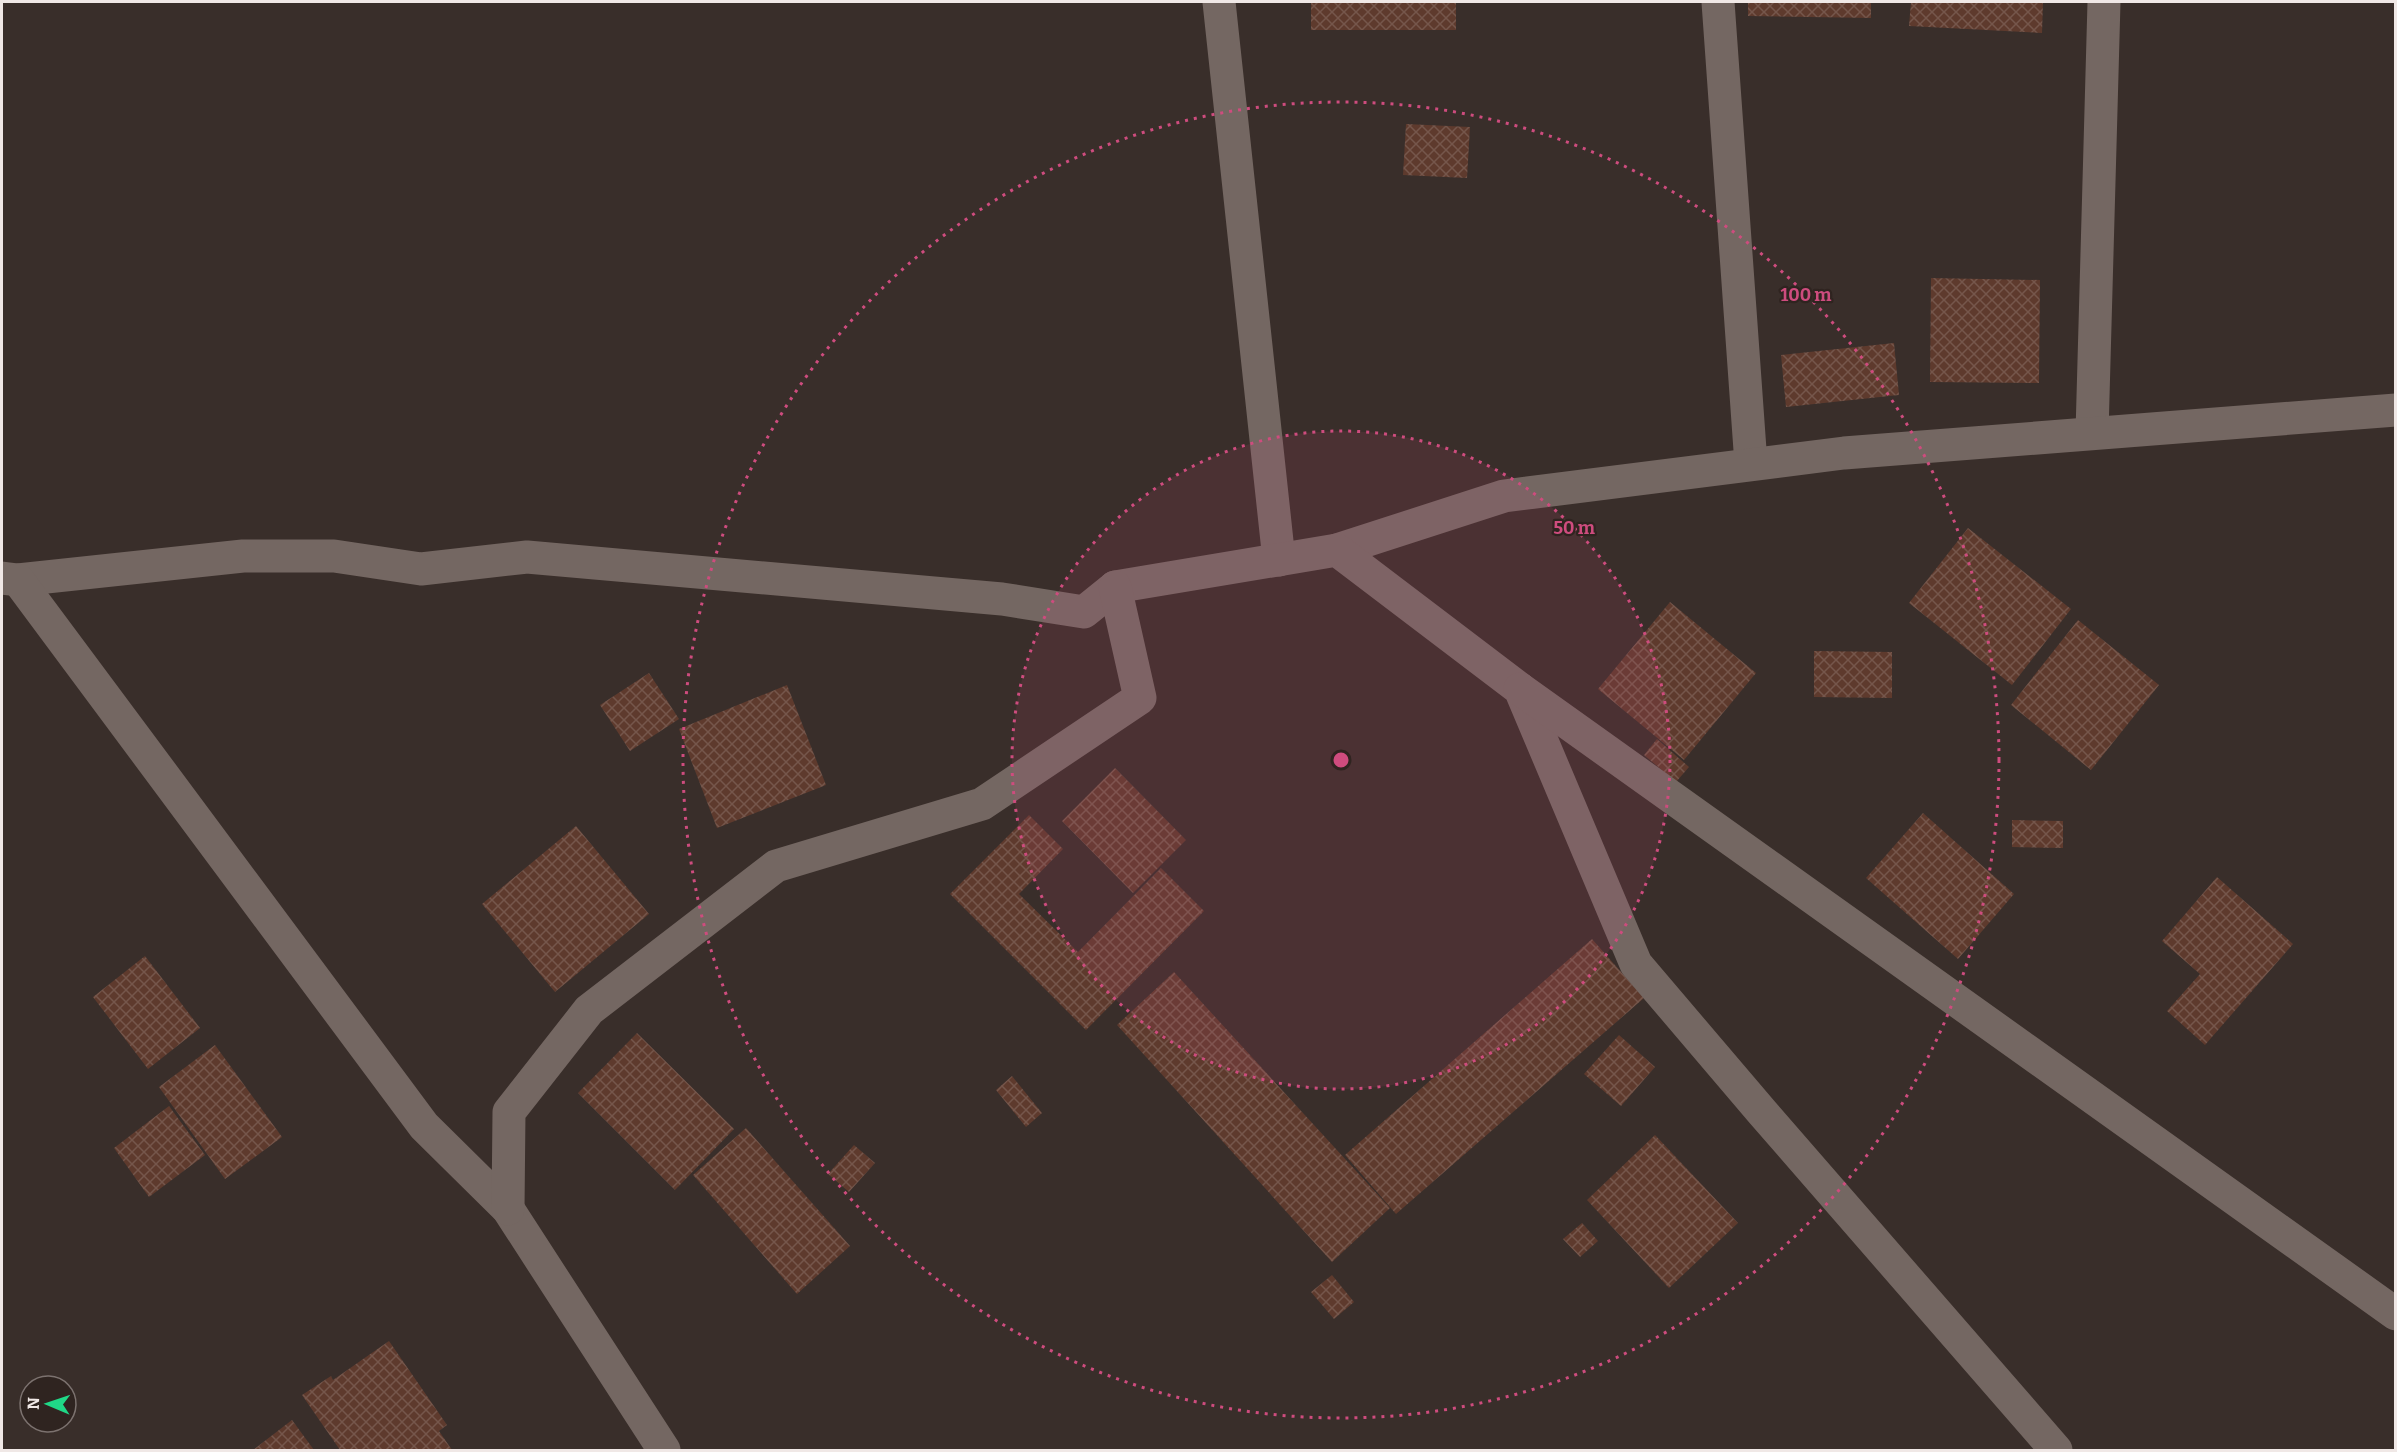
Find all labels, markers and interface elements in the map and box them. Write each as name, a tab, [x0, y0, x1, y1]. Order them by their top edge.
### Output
text: 100 m	[1780, 284, 1832, 306]
text: 50 m	[1553, 517, 1595, 539]
centre of rings	[1331, 750, 1351, 770]
north arrow	[18, 1374, 78, 1434]
text: N	[24, 1397, 43, 1410]

